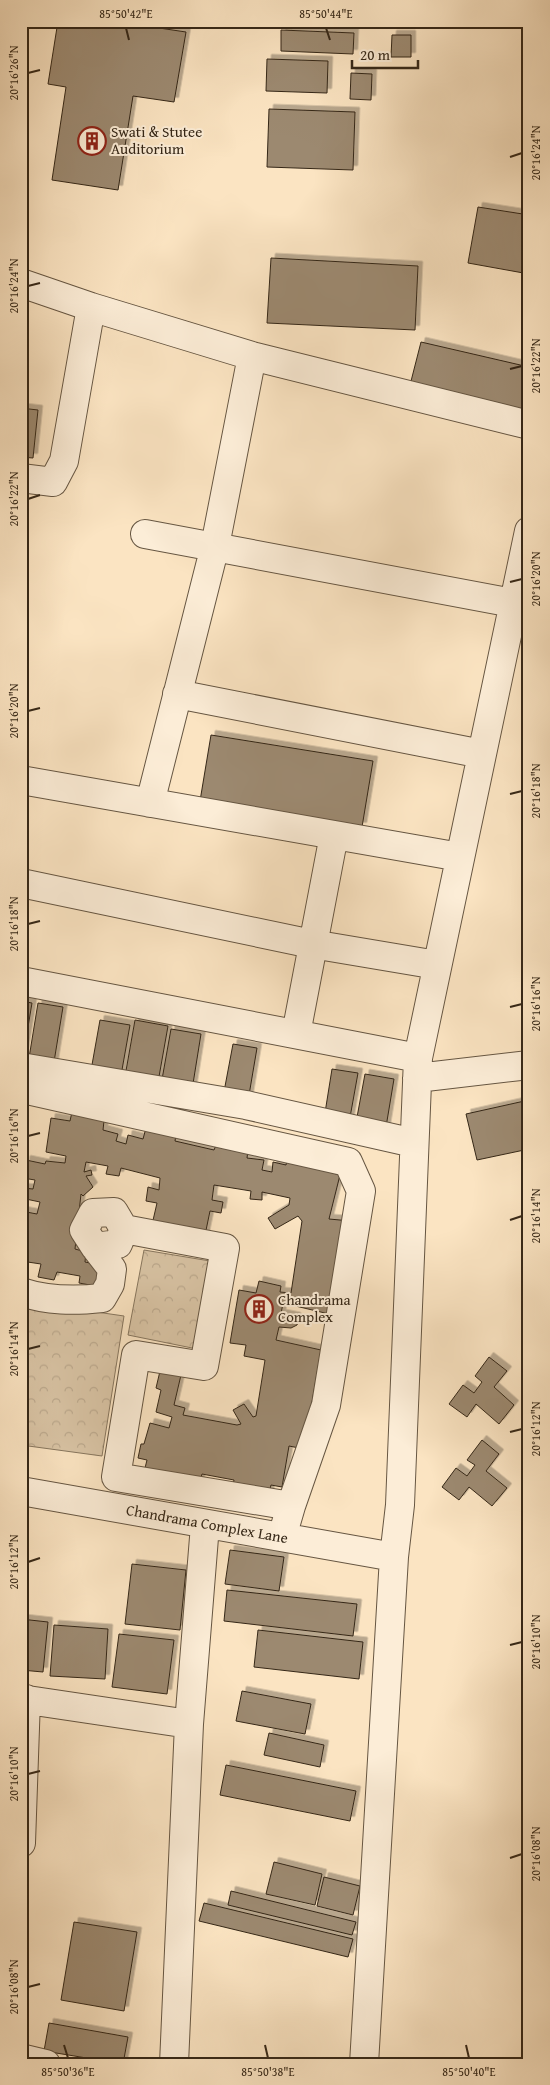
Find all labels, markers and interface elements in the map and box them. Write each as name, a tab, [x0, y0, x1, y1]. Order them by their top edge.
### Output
text: 85°50'42"E	[99, 5, 153, 22]
text: 85°50'44"E	[299, 5, 353, 22]
scale bar	[352, 38, 419, 70]
text: 20 m	[360, 44, 391, 65]
text: 20°16'26"N	[5, 45, 22, 101]
place label: Swati & Stutee Auditorium	[111, 121, 202, 159]
text: 20°16'24"N	[527, 125, 544, 181]
building icon: Swati & Stutee Auditorium	[77, 126, 107, 156]
text: 20°16'24"N	[5, 258, 22, 314]
text: 20°16'22"N	[527, 338, 544, 394]
text: 20°16'22"N	[5, 471, 22, 527]
text: 20°16'20"N	[527, 551, 544, 607]
text: 20°16'20"N	[5, 683, 22, 739]
text: 20°16'18"N	[527, 763, 544, 819]
text: 20°16'18"N	[5, 896, 22, 952]
text: 20°16'16"N	[527, 976, 544, 1032]
text: 20°16'16"N	[5, 1108, 22, 1164]
text: 20°16'14"N	[527, 1188, 544, 1244]
place label: Chandrama Complex	[278, 1289, 351, 1327]
building icon: Chandrama Complex	[244, 1294, 274, 1324]
text: 20°16'14"N	[5, 1321, 22, 1377]
text: 20°16'12"N	[527, 1401, 544, 1457]
street label: Chandrama Complex Lane	[125, 1499, 290, 1548]
text: 20°16'12"N	[5, 1534, 22, 1590]
text: 20°16'10"N	[527, 1614, 544, 1670]
text: 20°16'10"N	[5, 1746, 22, 1802]
text: 20°16'08"N	[527, 1826, 544, 1882]
text: 20°16'08"N	[5, 1959, 22, 2015]
text: 85°50'36"E	[41, 2063, 95, 2080]
text: 85°50'38"E	[241, 2063, 295, 2080]
text: 85°50'40"E	[442, 2063, 496, 2080]

